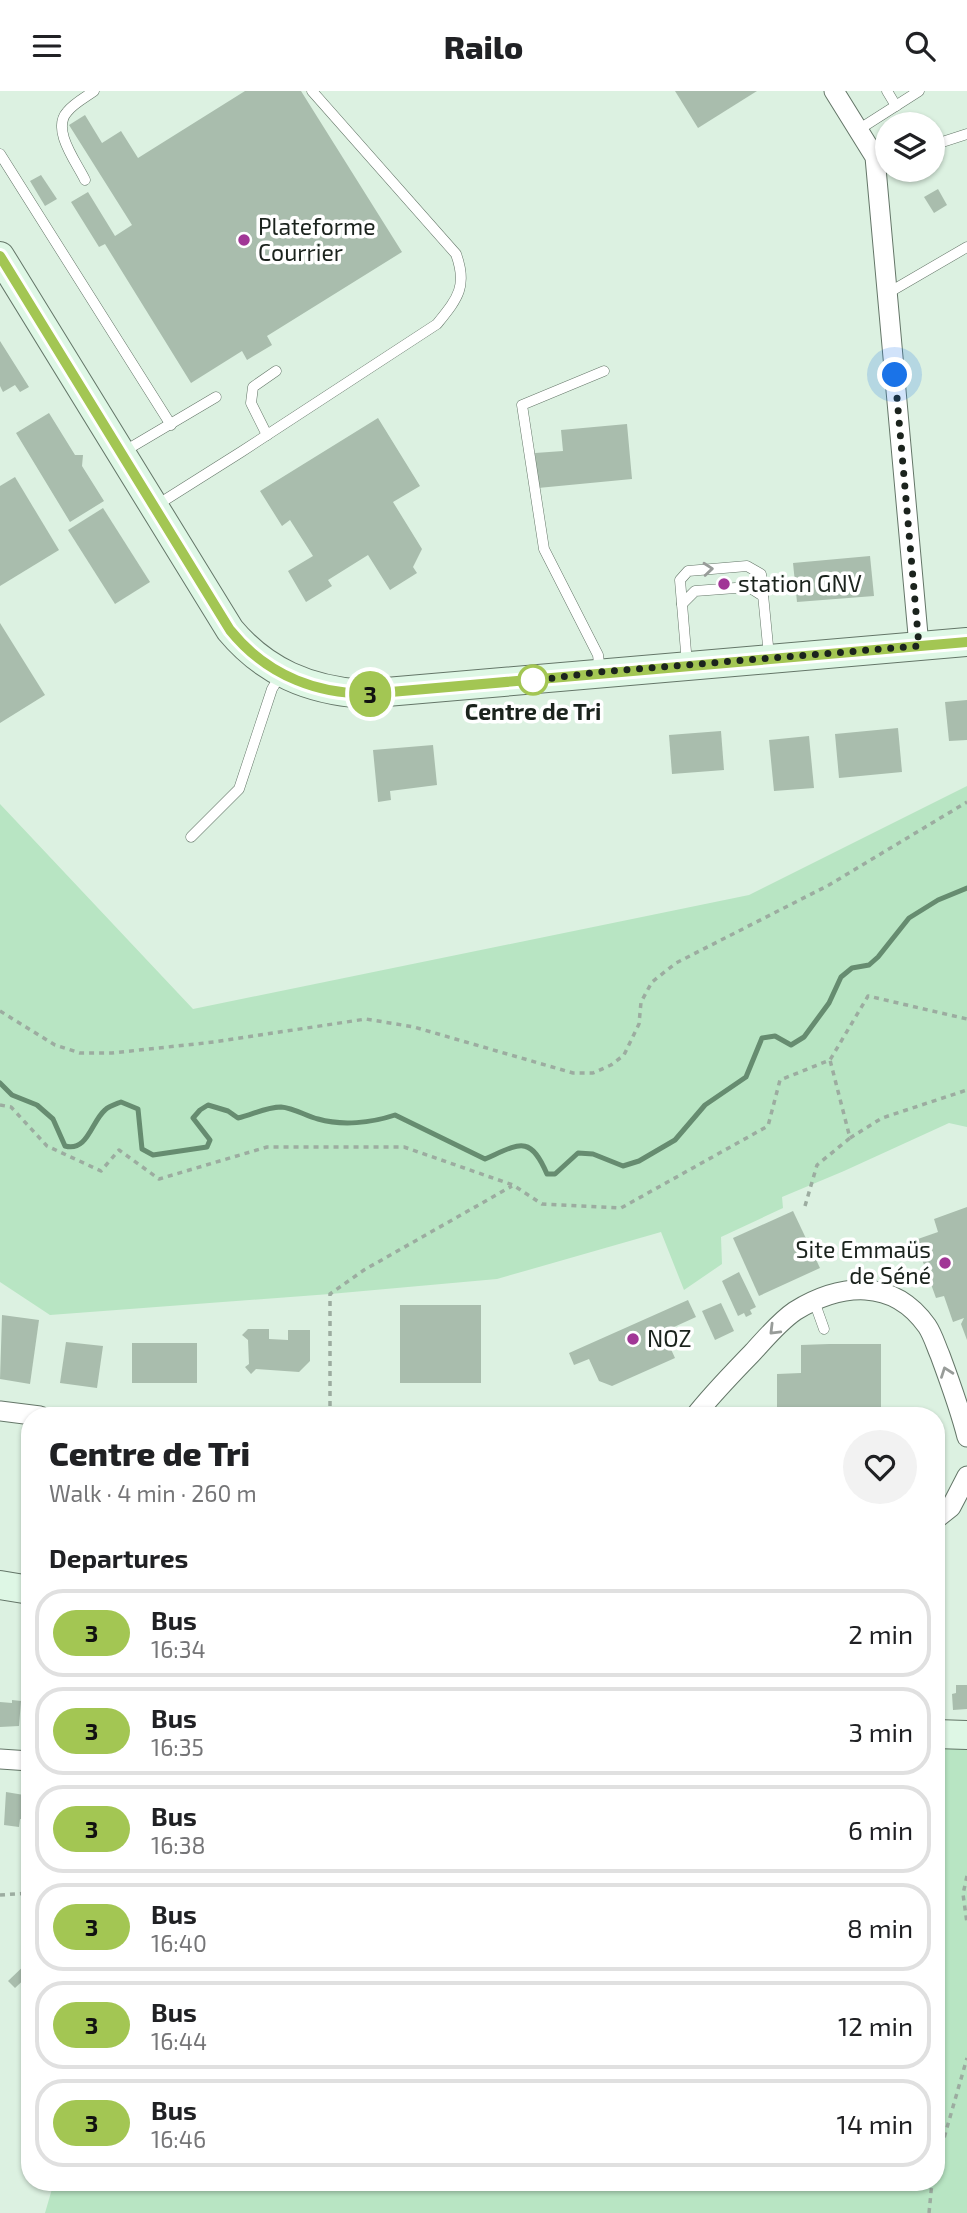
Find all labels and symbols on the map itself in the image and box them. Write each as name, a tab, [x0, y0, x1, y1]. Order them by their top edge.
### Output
place label: Plateforme Courrier	[258, 212, 375, 266]
marker: Plateforme Courrier	[236, 232, 252, 248]
your location	[877, 357, 912, 392]
one-way arrow	[703, 562, 714, 577]
place label: station GNV	[738, 569, 862, 597]
marker: station GNV	[716, 576, 732, 592]
marker: Centre de Tri	[518, 665, 548, 695]
line badge: 3	[347, 671, 393, 717]
place label: Centre de Tri	[465, 697, 601, 725]
place label: Site Emmaüs de Séné	[796, 1235, 931, 1289]
marker: Site Emmaüs de Séné	[937, 1255, 953, 1271]
one-way arrow	[769, 1322, 782, 1335]
place label: NOZ	[647, 1324, 691, 1352]
marker: NOZ	[625, 1331, 641, 1347]
one-way arrow	[940, 1366, 954, 1378]

